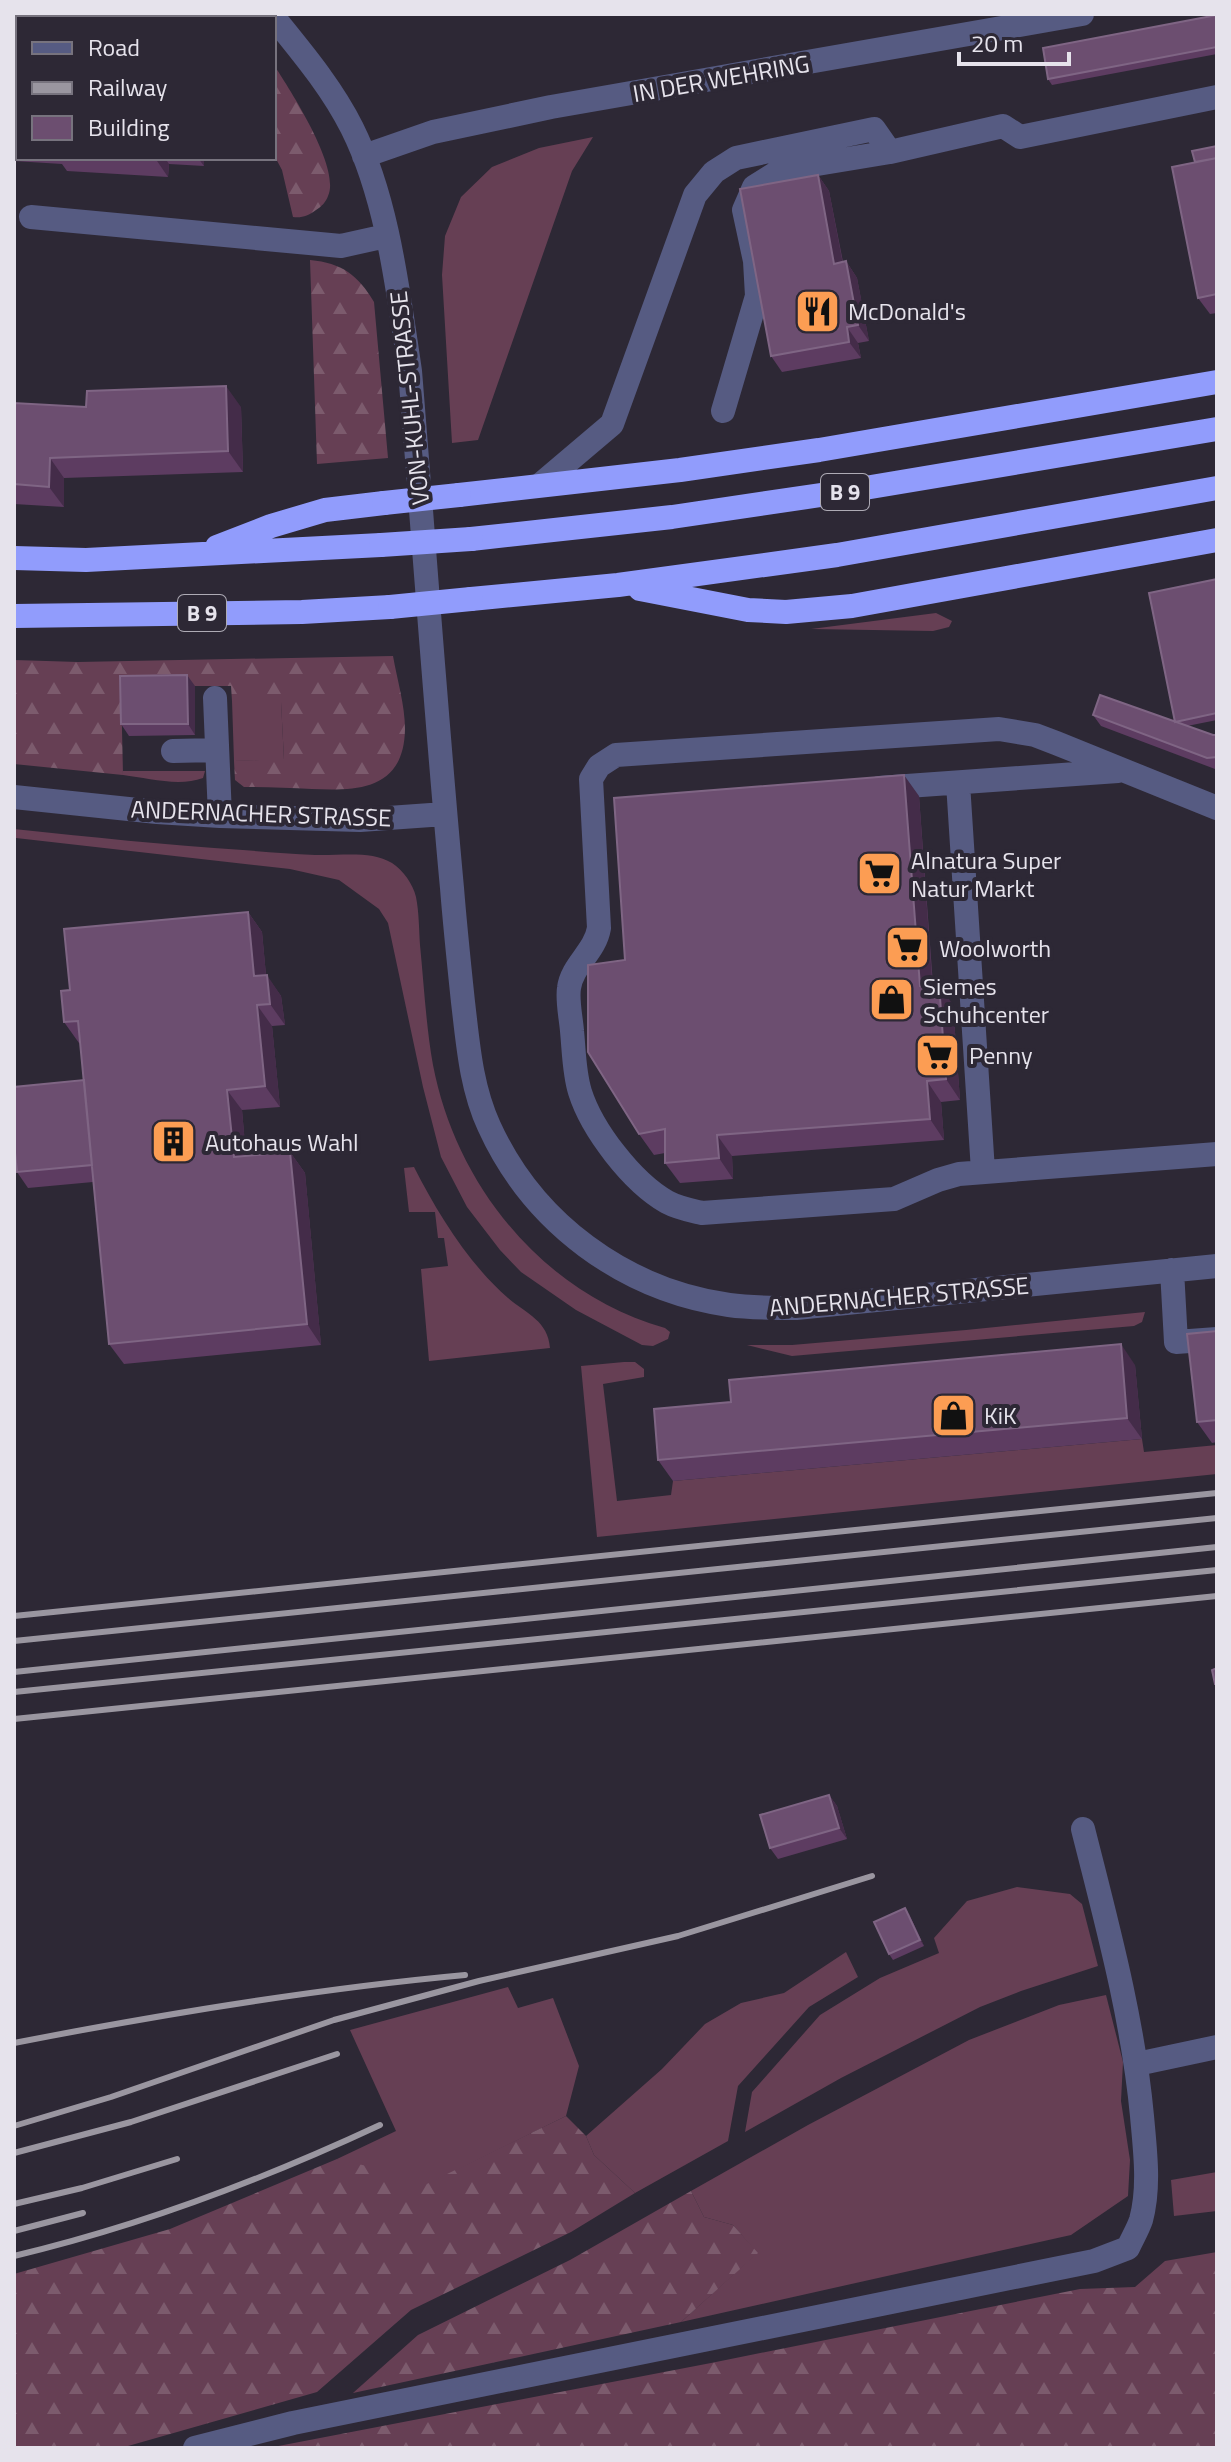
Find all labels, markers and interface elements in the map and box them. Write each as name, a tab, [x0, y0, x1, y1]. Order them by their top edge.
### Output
legend	[16, 16, 276, 160]
scale bar	[959, 16, 1069, 66]
text: 20 m	[971, 25, 1023, 61]
text: Road	[88, 29, 140, 65]
street label: IN DER WEHRING	[630, 45, 812, 111]
text: Railway	[88, 69, 168, 105]
text: Building	[88, 109, 170, 145]
restaurant icon: McDonald's	[793, 287, 841, 335]
street label: VON-KUHL-STRASSE	[380, 289, 438, 507]
place label: McDonald's	[848, 293, 966, 329]
road number: B 9	[821, 474, 869, 510]
road number: B 9	[178, 595, 226, 631]
street label: ANDERNACHER STRASSE	[130, 790, 392, 836]
place label: Alnatura Super Natur Markt	[911, 842, 1061, 906]
supermarket icon: Alnatura Super Natur Markt	[856, 850, 904, 898]
supermarket icon: Woolworth	[884, 924, 932, 972]
place label: Woolworth	[939, 930, 1051, 966]
place label: Siemes Schuhcenter	[923, 968, 1049, 1032]
shop icon: Siemes Schuhcenter	[868, 976, 916, 1024]
supermarket icon: Penny	[914, 1031, 962, 1079]
place label: Penny	[969, 1037, 1033, 1073]
building icon: Autohaus Wahl	[150, 1118, 198, 1166]
place label: Autohaus Wahl	[205, 1124, 359, 1160]
street label: ANDERNACHER STRASSE	[768, 1267, 1030, 1325]
shop icon: KiK	[929, 1391, 977, 1439]
place label: KiK	[984, 1397, 1017, 1433]

